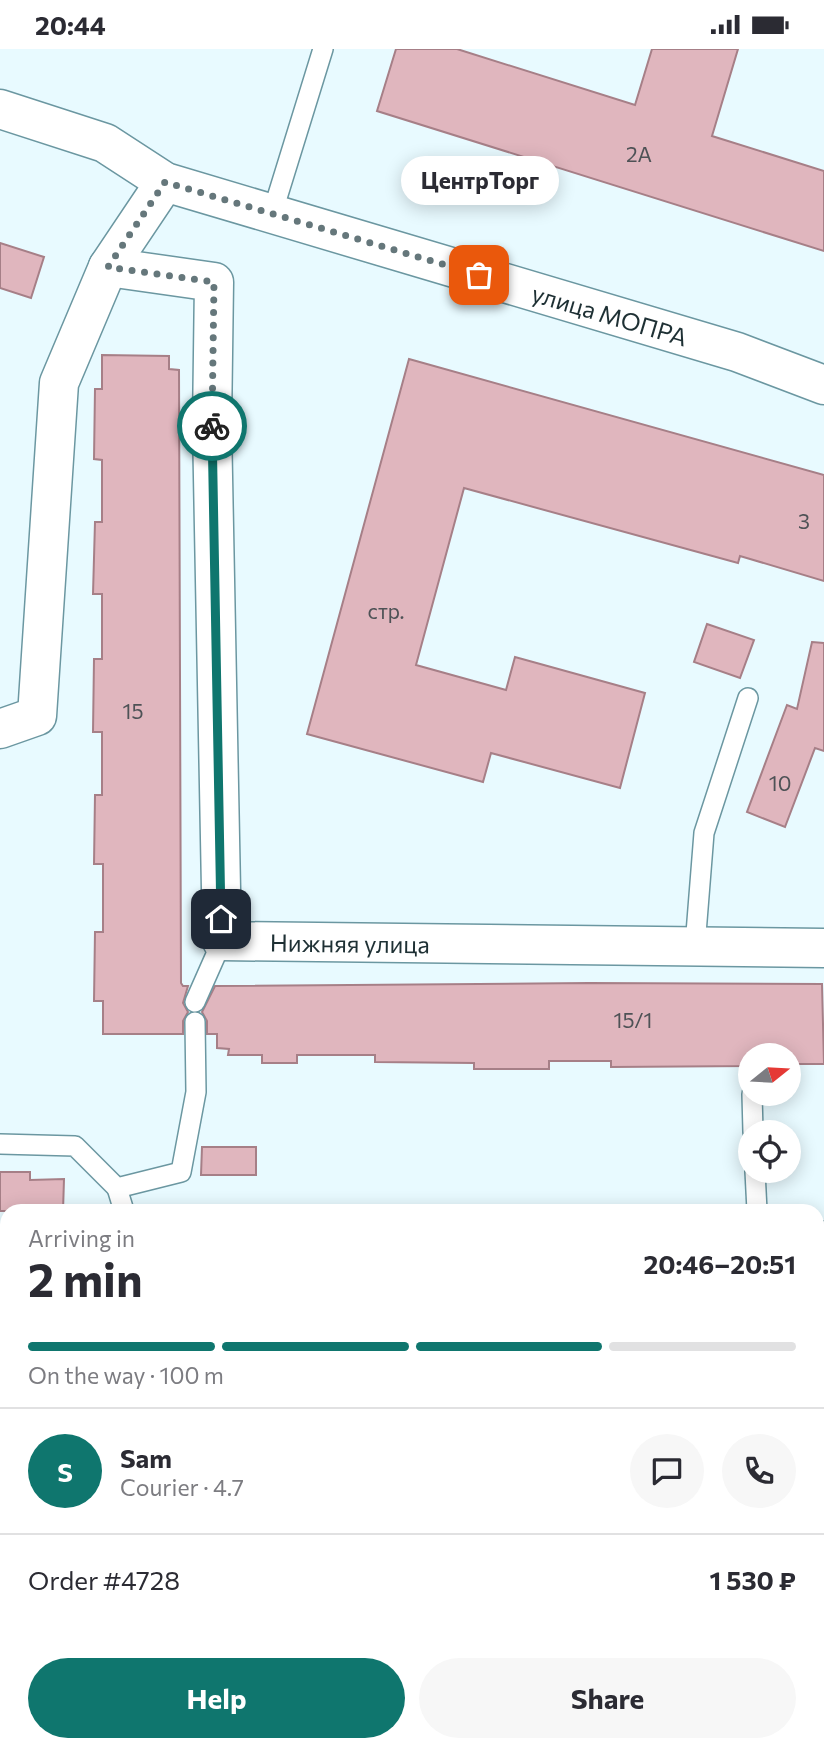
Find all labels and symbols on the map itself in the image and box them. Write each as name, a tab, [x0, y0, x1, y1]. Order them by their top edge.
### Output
house number: 2А	[626, 141, 652, 166]
callout: ЦентрТорг	[400, 156, 558, 205]
pin	[449, 245, 509, 305]
street label: улица МОПРА	[529, 277, 691, 351]
courier	[177, 391, 247, 461]
house number: 3	[798, 508, 810, 533]
house number: стр.	[368, 598, 404, 623]
house number: 15	[122, 698, 144, 723]
house number: 10	[769, 770, 791, 795]
pin	[191, 889, 251, 949]
street label: Нижняя улица	[270, 927, 430, 958]
house number: 15/1	[614, 1007, 652, 1032]
north arrow	[738, 1043, 802, 1106]

